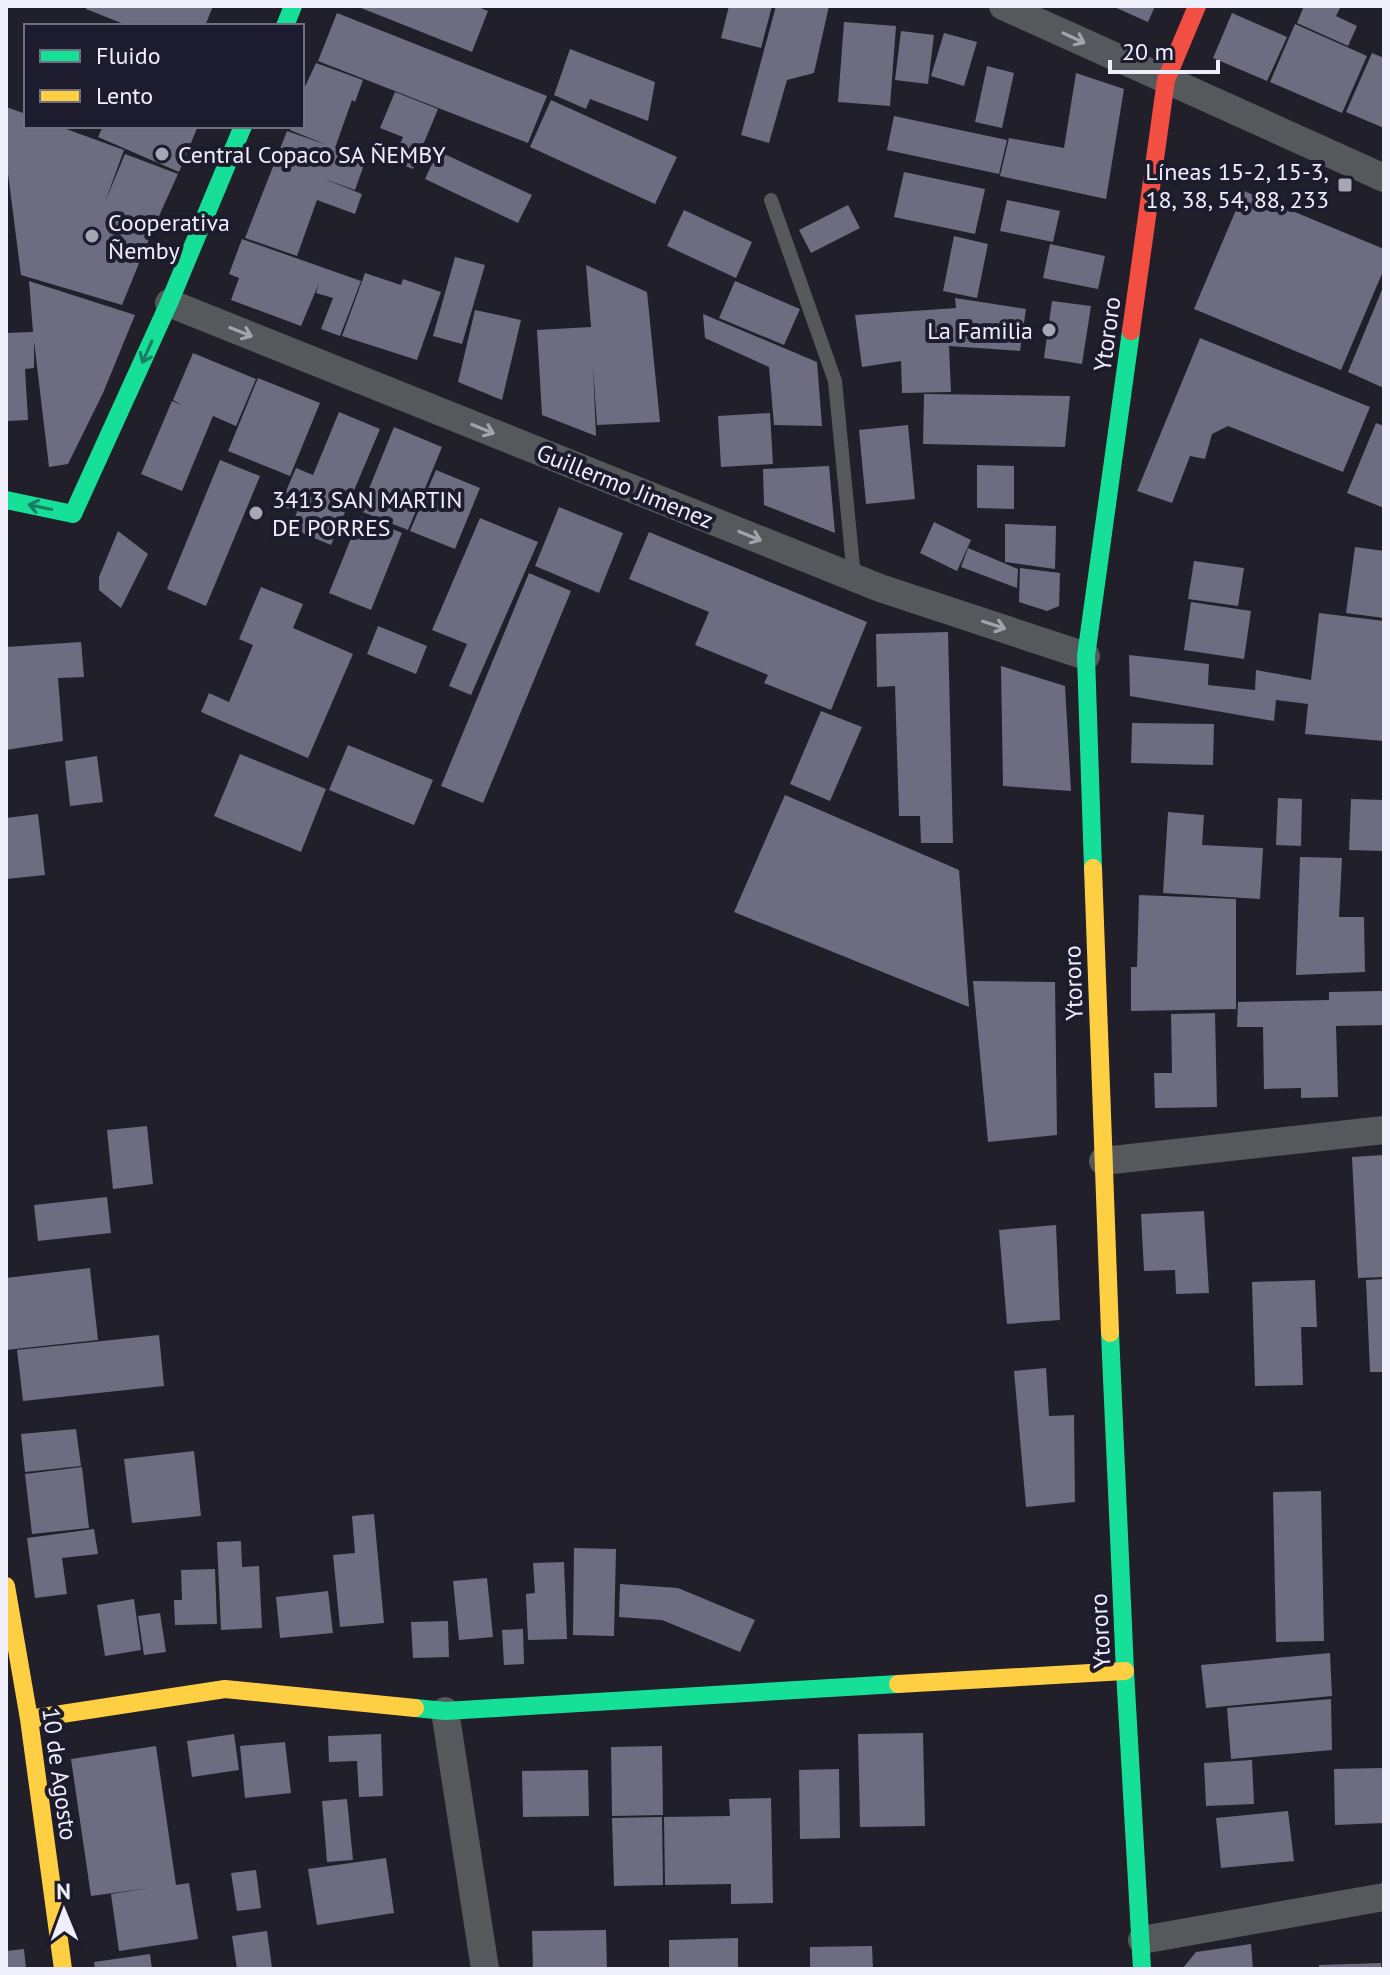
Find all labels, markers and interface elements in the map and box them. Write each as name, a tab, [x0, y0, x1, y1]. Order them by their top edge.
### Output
legend	[24, 24, 304, 128]
scale bar	[1110, 24, 1218, 74]
one-way arrow	[1062, 32, 1086, 47]
text: 20 m	[1122, 36, 1174, 67]
text: Fluido	[96, 40, 161, 71]
text: Lento	[96, 80, 153, 111]
place label: Central Copaco SA ÑEMBY	[178, 139, 446, 170]
marker: Central Copaco SA ÑEMBY	[153, 145, 171, 163]
place label: Líneas 15-2, 15-3, 18, 38, 54, 88, 233	[1145, 156, 1329, 215]
marker: Líneas 15-2, 15-3, 18, 38, 54, 88, 233	[1336, 176, 1354, 194]
place label: Cooperativa Ñemby	[108, 207, 230, 266]
marker: Cooperativa Ñemby	[83, 227, 101, 245]
street label: Ytororo	[1086, 295, 1128, 373]
place label: La Familia	[927, 315, 1033, 346]
marker: La Familia	[1040, 321, 1058, 339]
one-way arrow	[228, 326, 253, 340]
one-way arrow	[138, 340, 153, 364]
one-way arrow	[470, 423, 495, 437]
street label: Guillermo Jimenez	[532, 436, 718, 536]
place label: 3413 SAN MARTIN DE PORRES	[272, 484, 462, 543]
one-way arrow	[27, 499, 53, 514]
marker: 3413 SAN MARTIN DE PORRES	[247, 504, 265, 522]
one-way arrow	[737, 530, 762, 544]
one-way arrow	[981, 619, 1006, 634]
street label: Ytororo	[1056, 945, 1090, 1021]
street label: Ytororo	[1083, 1593, 1117, 1669]
street label: 10 de Agosto	[35, 1706, 85, 1842]
north arrow	[24, 1871, 104, 1951]
text: N	[56, 1877, 71, 1905]

